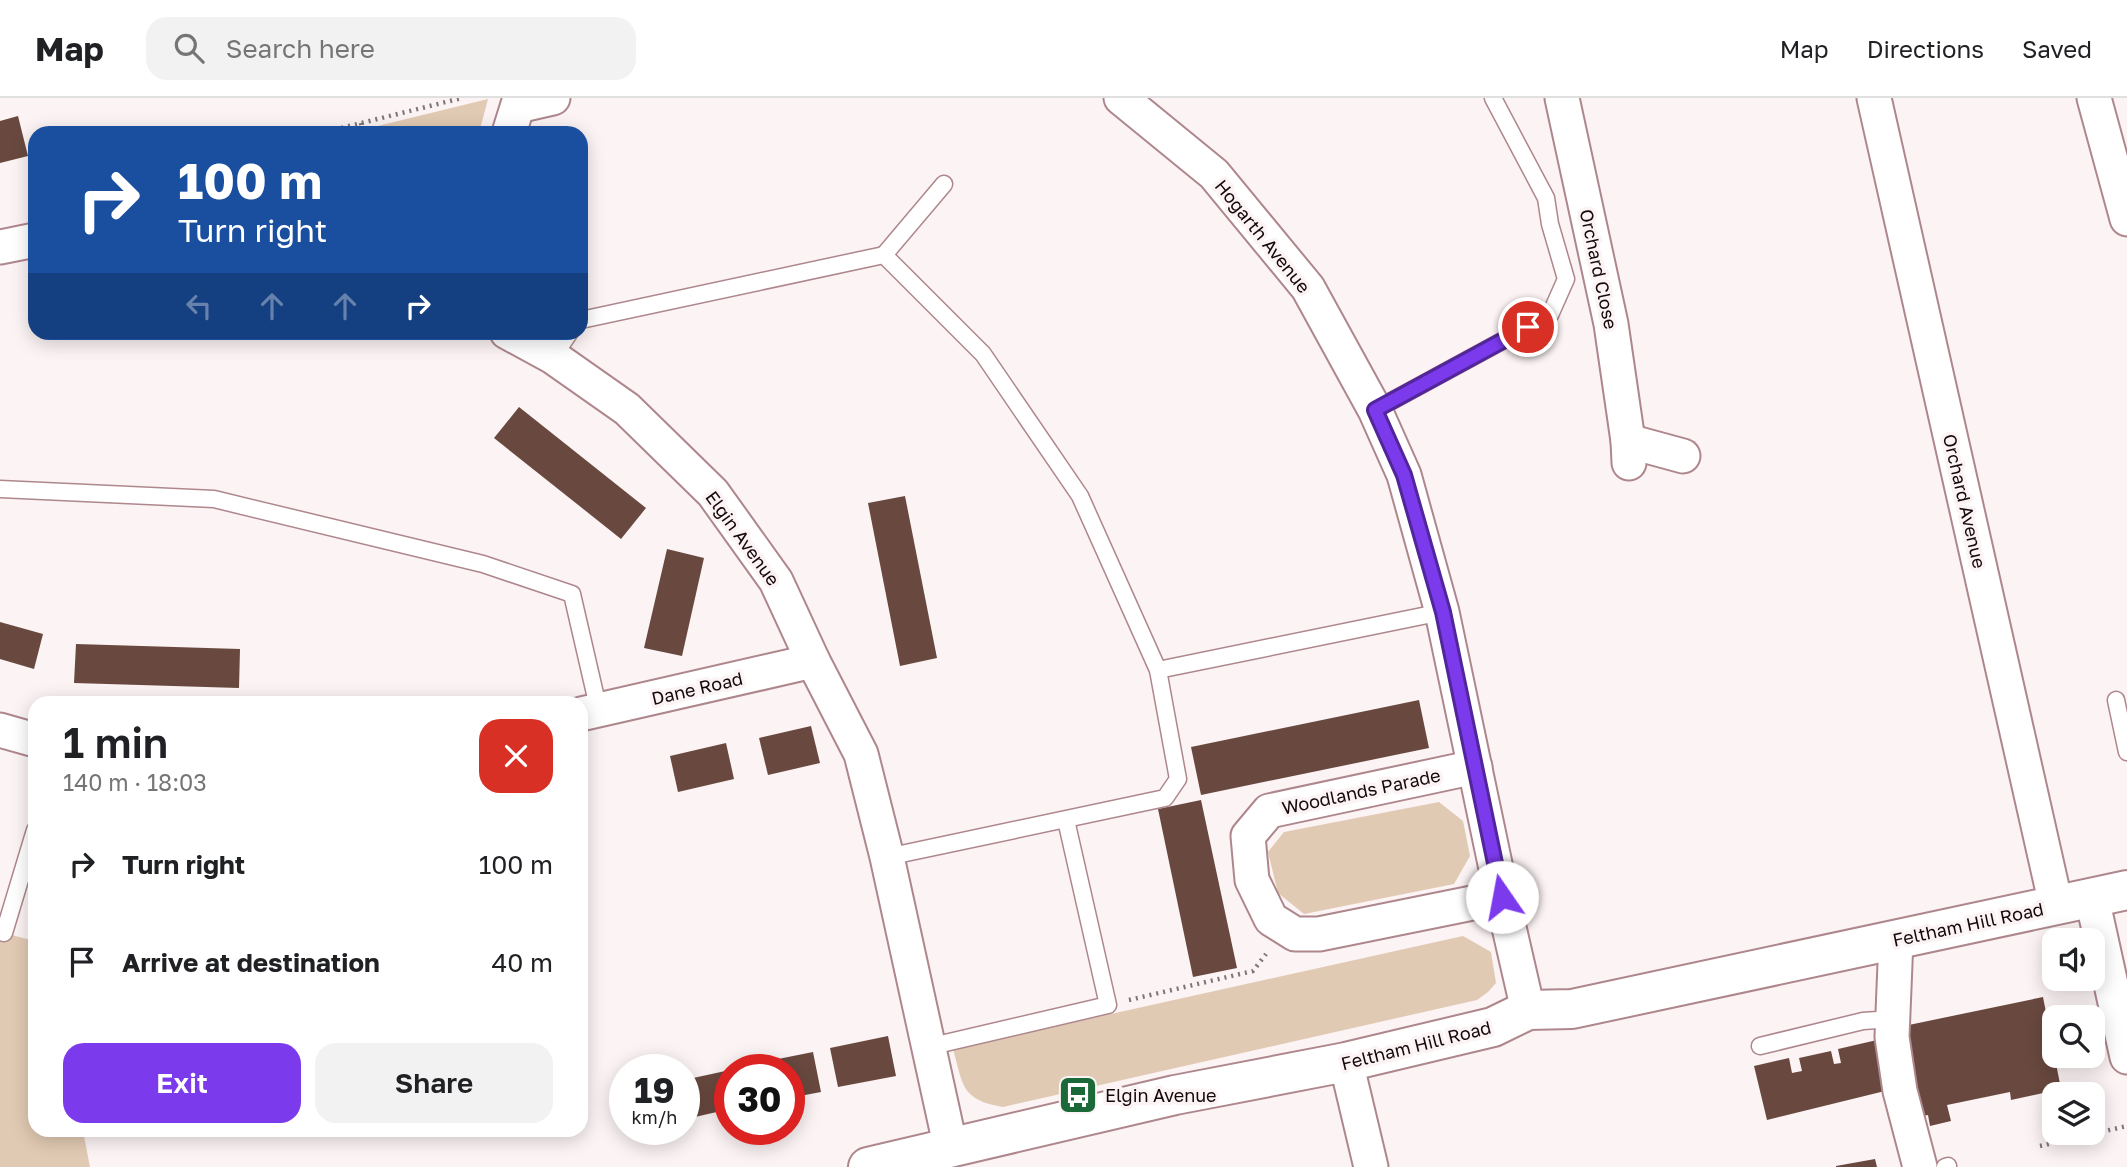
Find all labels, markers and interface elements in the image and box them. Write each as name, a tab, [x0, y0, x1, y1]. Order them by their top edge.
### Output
search box	[146, 17, 636, 80]
text: Map	[35, 29, 104, 68]
icon: search	[170, 29, 208, 67]
text: Search here	[226, 33, 375, 64]
text: Map	[1780, 34, 1829, 63]
text: Directions	[1867, 34, 1984, 63]
text: Saved	[2022, 34, 2092, 63]
text: 100 m	[178, 151, 322, 210]
icon: right	[63, 154, 154, 245]
street label: Hogarth Avenue	[1211, 175, 1315, 297]
street label: Orchard Close	[1576, 207, 1622, 331]
text: Turn right	[178, 211, 327, 249]
icon: left	[180, 287, 218, 325]
icon: ahead	[253, 287, 291, 325]
icon: ahead	[326, 287, 364, 325]
icon: right	[399, 287, 437, 325]
pin	[1498, 297, 1558, 357]
icon: arrive	[1509, 308, 1547, 346]
street label: Orchard Avenue	[1939, 432, 1991, 570]
street label: Elgin Avenue	[701, 486, 785, 590]
street label: Dane Road	[649, 667, 745, 709]
text: 1 min	[63, 717, 168, 767]
button: close	[479, 719, 553, 793]
street label: Woodlands Parade	[1280, 763, 1442, 819]
text: 140 m · 18:03	[63, 768, 207, 796]
icon: right	[63, 845, 101, 883]
text: Turn right	[122, 849, 245, 880]
text: 100 m	[479, 849, 553, 880]
position arrow	[1465, 860, 1539, 934]
street label: Feltham Hill Road	[1890, 897, 2046, 951]
map controls	[2042, 928, 2105, 1145]
button: sound	[2042, 928, 2105, 991]
icon: arrive	[63, 943, 101, 981]
text: Arrive at destination	[122, 947, 380, 978]
text: 40 m	[492, 947, 553, 978]
button: search	[2042, 1005, 2105, 1068]
street label: Feltham Hill Road	[1339, 1016, 1493, 1074]
button: Exit	[63, 1043, 301, 1123]
button: Share	[315, 1043, 553, 1123]
speed limit sign: 30	[714, 1054, 805, 1145]
text: 19	[634, 1069, 675, 1111]
bus stop icon: Elgin Avenue	[1057, 1074, 1099, 1116]
button: layers	[2042, 1082, 2105, 1145]
place label: Elgin Avenue	[1105, 1084, 1217, 1106]
text: km/h	[632, 1106, 677, 1128]

